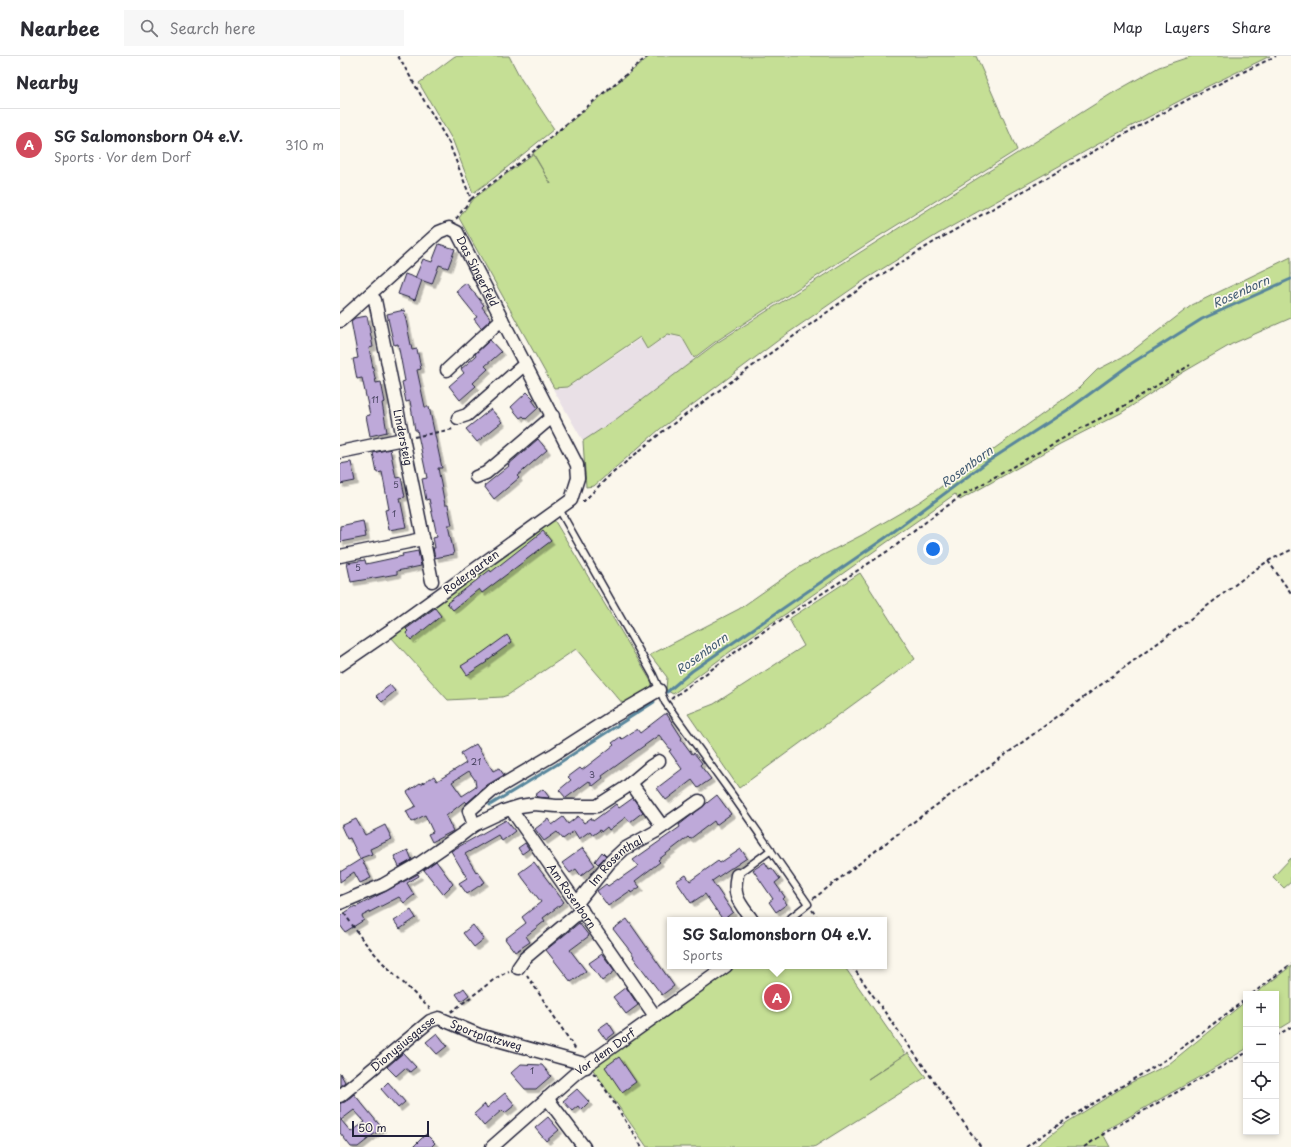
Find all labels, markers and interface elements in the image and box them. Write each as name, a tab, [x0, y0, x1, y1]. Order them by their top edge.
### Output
search box	[124, 10, 404, 46]
text: Nearbee	[20, 14, 100, 42]
text: Search here	[170, 16, 255, 39]
icon: search	[138, 17, 160, 39]
text: Map	[1113, 17, 1143, 38]
text: Layers	[1165, 17, 1210, 38]
text: Share	[1232, 17, 1271, 38]
text: Nearby	[16, 69, 78, 95]
text: SG Salomonsborn 04 e.V.	[54, 124, 243, 147]
text: A	[24, 135, 34, 154]
text: 310 m	[285, 135, 324, 154]
text: Sports · Vor dem Dorf	[54, 147, 191, 166]
street label: Das Singerfeld	[452, 233, 503, 309]
water label: Rosenborn	[1209, 270, 1273, 312]
house number: 11	[371, 392, 379, 406]
street label: Lindersteig	[389, 408, 417, 467]
water label: Rosenborn	[937, 441, 997, 491]
house number: 5	[393, 477, 399, 491]
house number: 1	[392, 506, 396, 520]
your location	[923, 539, 943, 559]
street label: Rodergarten	[439, 545, 502, 598]
house number: 5	[355, 560, 361, 574]
water label: Rosenborn	[672, 628, 732, 678]
house number: 21	[471, 754, 481, 768]
house number: 3	[589, 767, 595, 781]
street label: Im Rosenthal	[585, 831, 646, 890]
street label: Am Rosenborn	[543, 859, 601, 932]
popup	[667, 917, 887, 969]
text: SG Salomonsborn 04 e.V.	[682, 922, 872, 945]
text: Sports	[682, 945, 723, 964]
pin: A	[764, 982, 790, 1012]
map controls	[1243, 991, 1279, 1135]
button: +	[1243, 991, 1279, 1027]
street label: Dionysiusgasse	[366, 1011, 437, 1075]
street label: Sportplatzweg	[448, 1015, 524, 1054]
street label: Vor dem Dorf	[571, 1024, 639, 1079]
button: −	[1243, 1027, 1279, 1063]
house number: 1	[530, 1063, 534, 1077]
button: locate	[1243, 1063, 1279, 1099]
button: layers	[1243, 1099, 1279, 1135]
scale bar	[352, 1119, 429, 1138]
text: 50 m	[358, 1119, 387, 1136]

